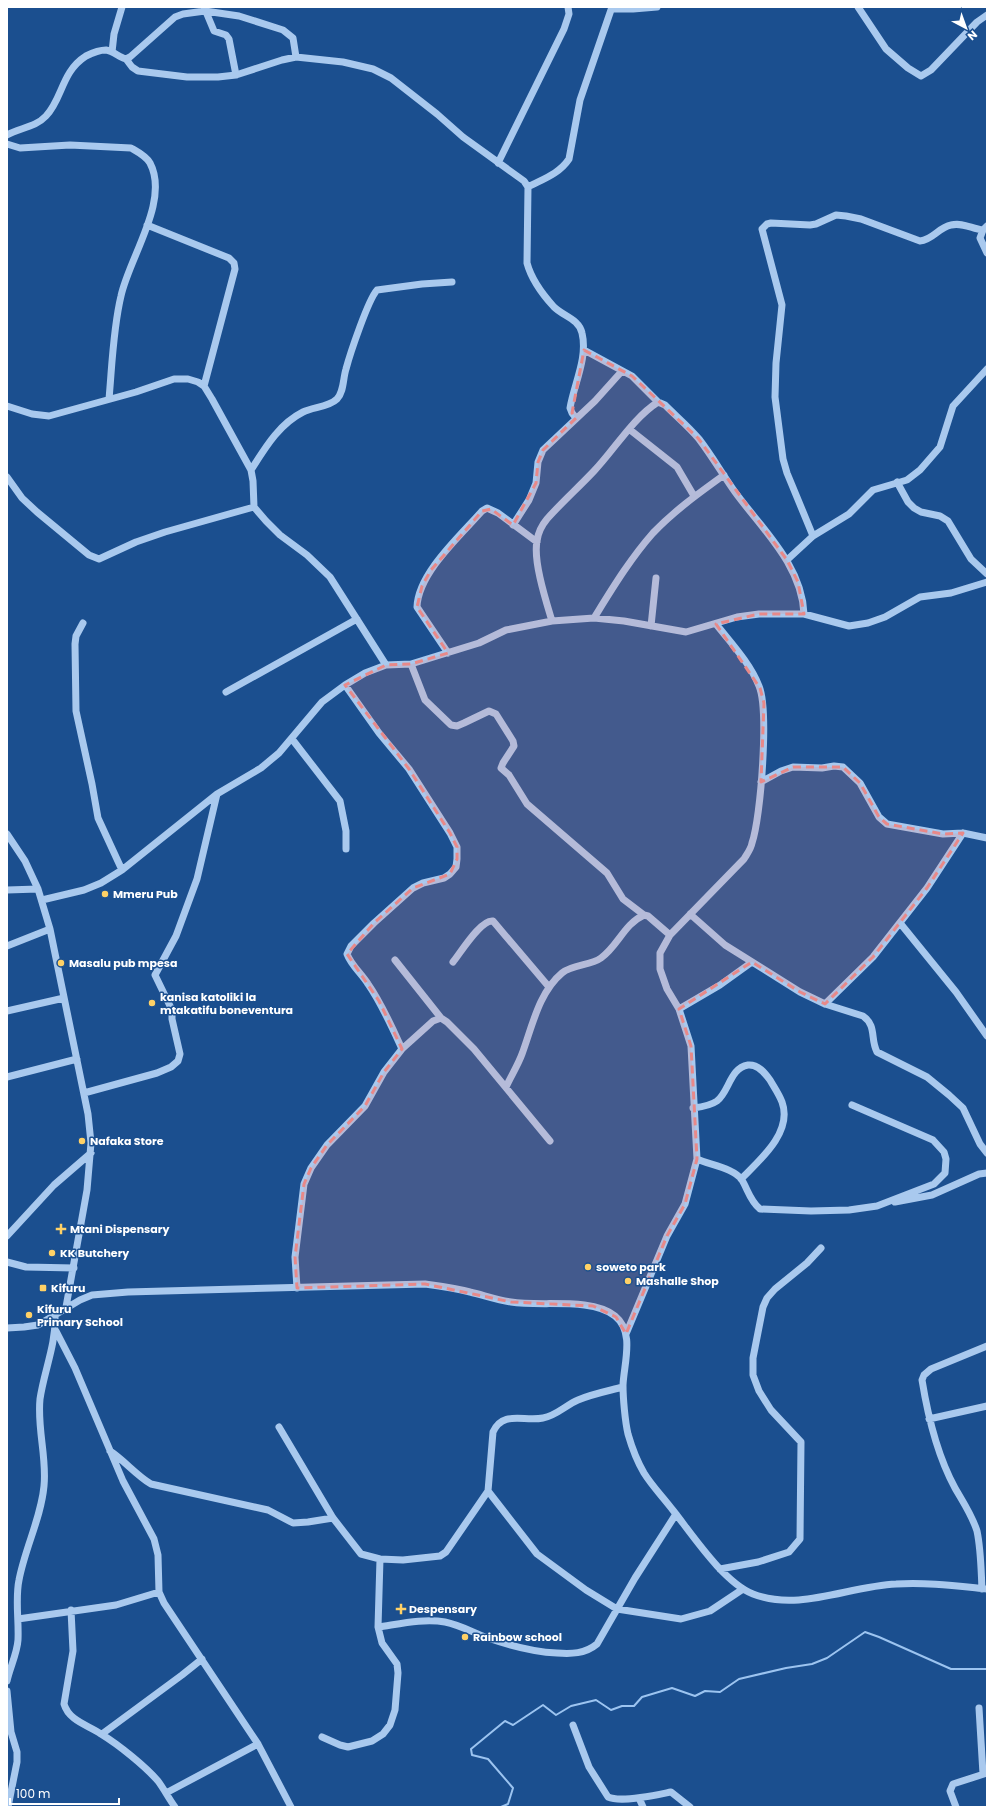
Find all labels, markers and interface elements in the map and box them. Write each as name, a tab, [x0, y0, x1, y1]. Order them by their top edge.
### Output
north arrow	[946, 8, 986, 48]
text: N	[964, 27, 981, 44]
place label: Mmeru Pub	[113, 886, 178, 902]
marker: Mmeru Pub	[100, 889, 110, 899]
place label: Masalu pub mpesa	[69, 955, 177, 971]
marker: Masalu pub mpesa	[56, 958, 66, 968]
place label: kanisa katoliki la mtakatifu boneventura	[160, 989, 293, 1018]
marker: kanisa katoliki la mtakatifu boneventura	[147, 998, 157, 1008]
place label: Nafaka Store	[90, 1133, 164, 1149]
marker: Nafaka Store	[77, 1136, 87, 1146]
place label: Mtani Dispensary	[70, 1221, 169, 1237]
marker: Mtani Dispensary	[55, 1223, 67, 1235]
place label: KK Butchery	[60, 1245, 129, 1261]
marker: KK Butchery	[47, 1248, 57, 1258]
place label: soweto park	[596, 1259, 666, 1275]
marker: soweto park	[583, 1262, 593, 1272]
place label: Mashalle Shop	[636, 1273, 719, 1289]
marker: Mashalle Shop	[623, 1276, 633, 1286]
place label: Kifuru	[51, 1280, 85, 1296]
marker: Kifuru	[38, 1283, 48, 1293]
place label: Kifuru Primary School	[37, 1301, 123, 1330]
marker: Kifuru Primary School	[24, 1310, 34, 1320]
place label: Despensary	[409, 1601, 477, 1617]
marker: Despensary	[396, 1604, 406, 1614]
place label: Rainbow school	[473, 1629, 562, 1645]
marker: Rainbow school	[460, 1632, 470, 1642]
scale bar	[10, 1780, 119, 1806]
text: 100 m	[16, 1785, 50, 1802]

